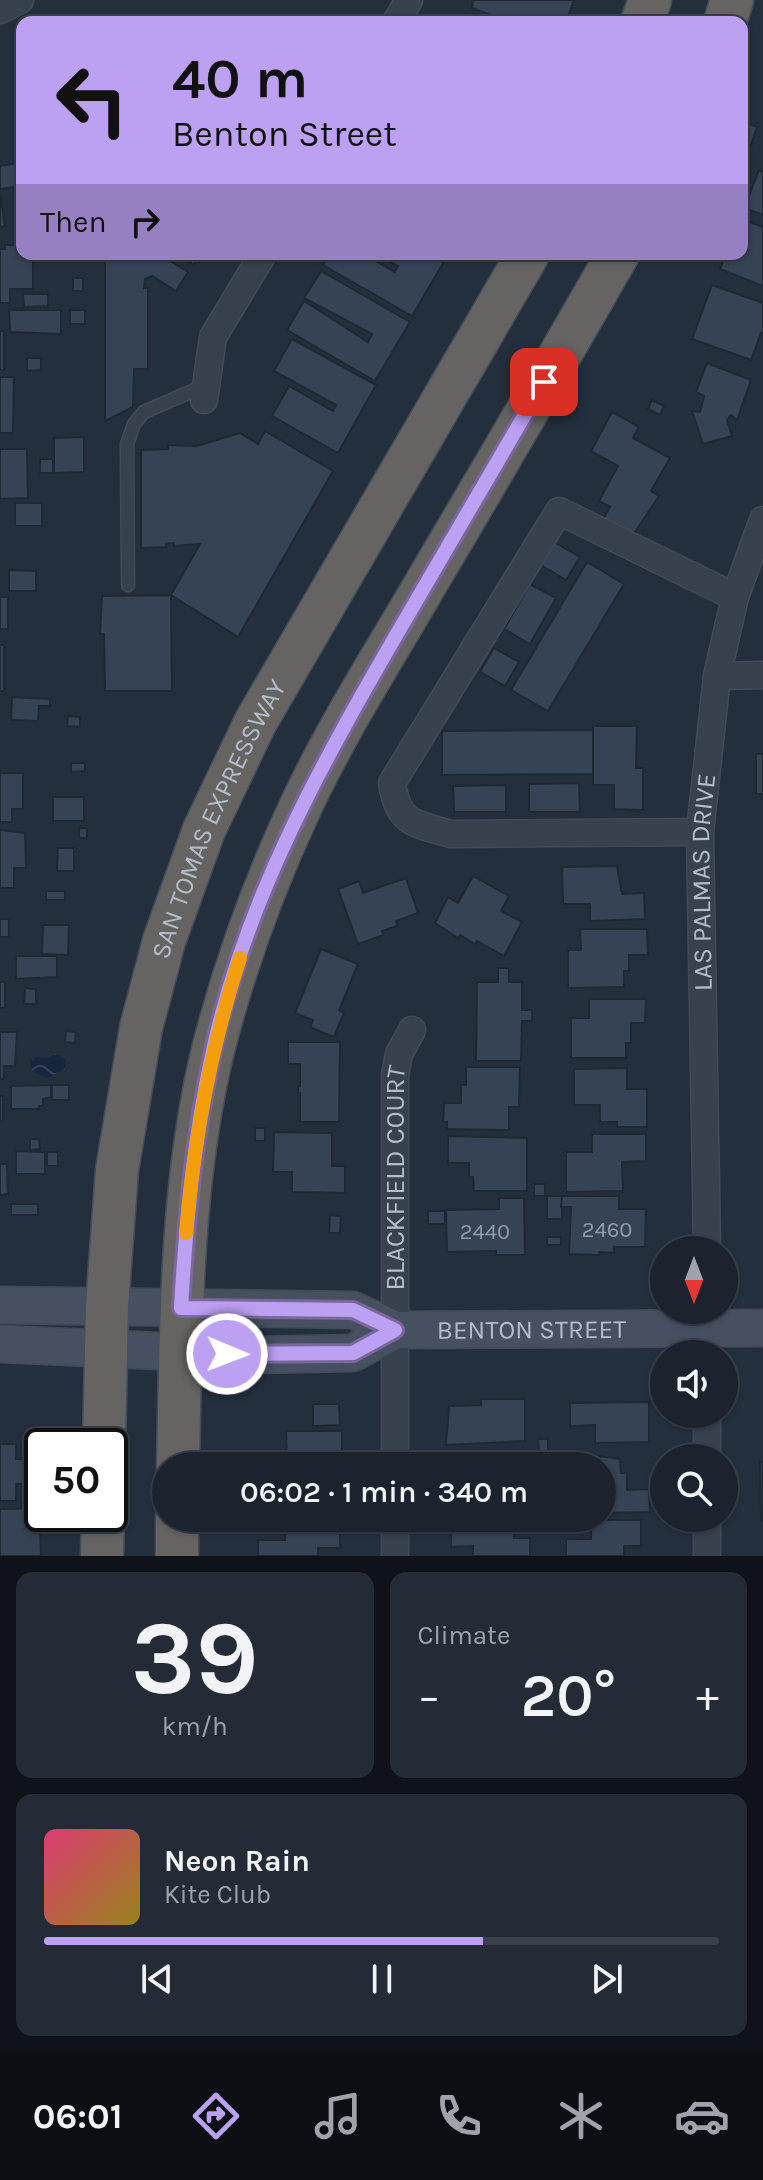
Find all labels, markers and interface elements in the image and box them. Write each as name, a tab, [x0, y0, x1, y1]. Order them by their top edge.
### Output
text: 40 m	[172, 46, 308, 111]
icon: left	[40, 48, 144, 152]
text: Benton Street	[172, 113, 397, 155]
icon: right	[123, 200, 167, 244]
text: Then	[40, 204, 107, 240]
pin	[510, 348, 578, 416]
icon: arrive	[522, 360, 566, 404]
street label: SAN TOMAS EXPRESSWAY	[145, 673, 293, 962]
street label: LAS PALMAS DRIVE	[685, 772, 722, 991]
street label: BLACKFIELD COURT	[380, 1063, 412, 1290]
house number: 2460	[582, 1217, 632, 1243]
house number: 2440	[460, 1219, 510, 1245]
north arrow	[650, 1236, 738, 1324]
map controls	[650, 1236, 738, 1532]
position arrow	[185, 1312, 269, 1396]
street label: BENTON STREET	[437, 1314, 626, 1346]
button: sound	[650, 1340, 738, 1428]
speed limit sign: 50	[24, 1428, 128, 1532]
button: search	[650, 1444, 738, 1532]
text: 06:02 · 1 min · 340 m	[240, 1474, 528, 1510]
text: 39	[131, 1598, 259, 1719]
text: Climate	[418, 1620, 510, 1651]
text: 20°	[520, 1661, 616, 1731]
text: −	[418, 1671, 441, 1722]
text: +	[696, 1671, 719, 1722]
text: km/h	[162, 1711, 228, 1742]
text: Neon Rain	[164, 1843, 310, 1879]
text: Kite Club	[164, 1879, 271, 1910]
icon: previous	[135, 1957, 179, 2001]
icon: pause	[360, 1957, 404, 2001]
icon: next	[585, 1957, 629, 2001]
icon: directions	[188, 2088, 244, 2144]
icon: music	[310, 2088, 366, 2144]
icon: phone	[431, 2088, 487, 2144]
icon: climate	[553, 2088, 609, 2144]
icon: car	[674, 2088, 730, 2144]
text: 06:01	[33, 2095, 123, 2137]

